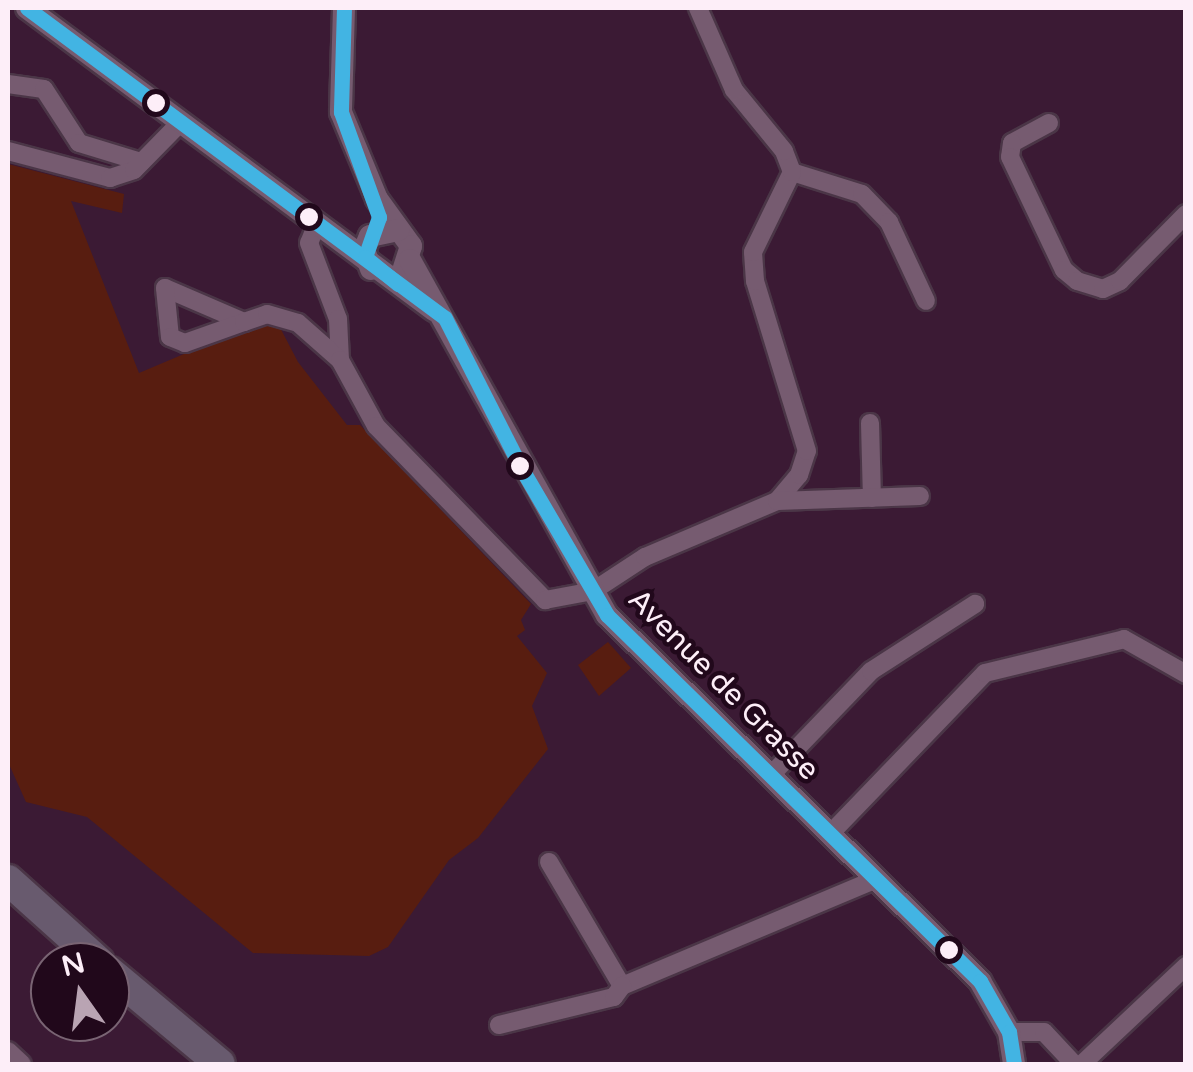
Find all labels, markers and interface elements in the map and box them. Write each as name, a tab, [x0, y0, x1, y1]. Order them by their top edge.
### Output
unlabelled marker	[146, 93, 166, 113]
unlabelled marker	[299, 207, 319, 227]
unlabelled marker	[510, 456, 530, 476]
street label: Avenue de Grasse	[620, 582, 826, 788]
unlabelled marker	[939, 940, 959, 960]
north arrow	[30, 942, 130, 1042]
text: N	[58, 946, 88, 984]

